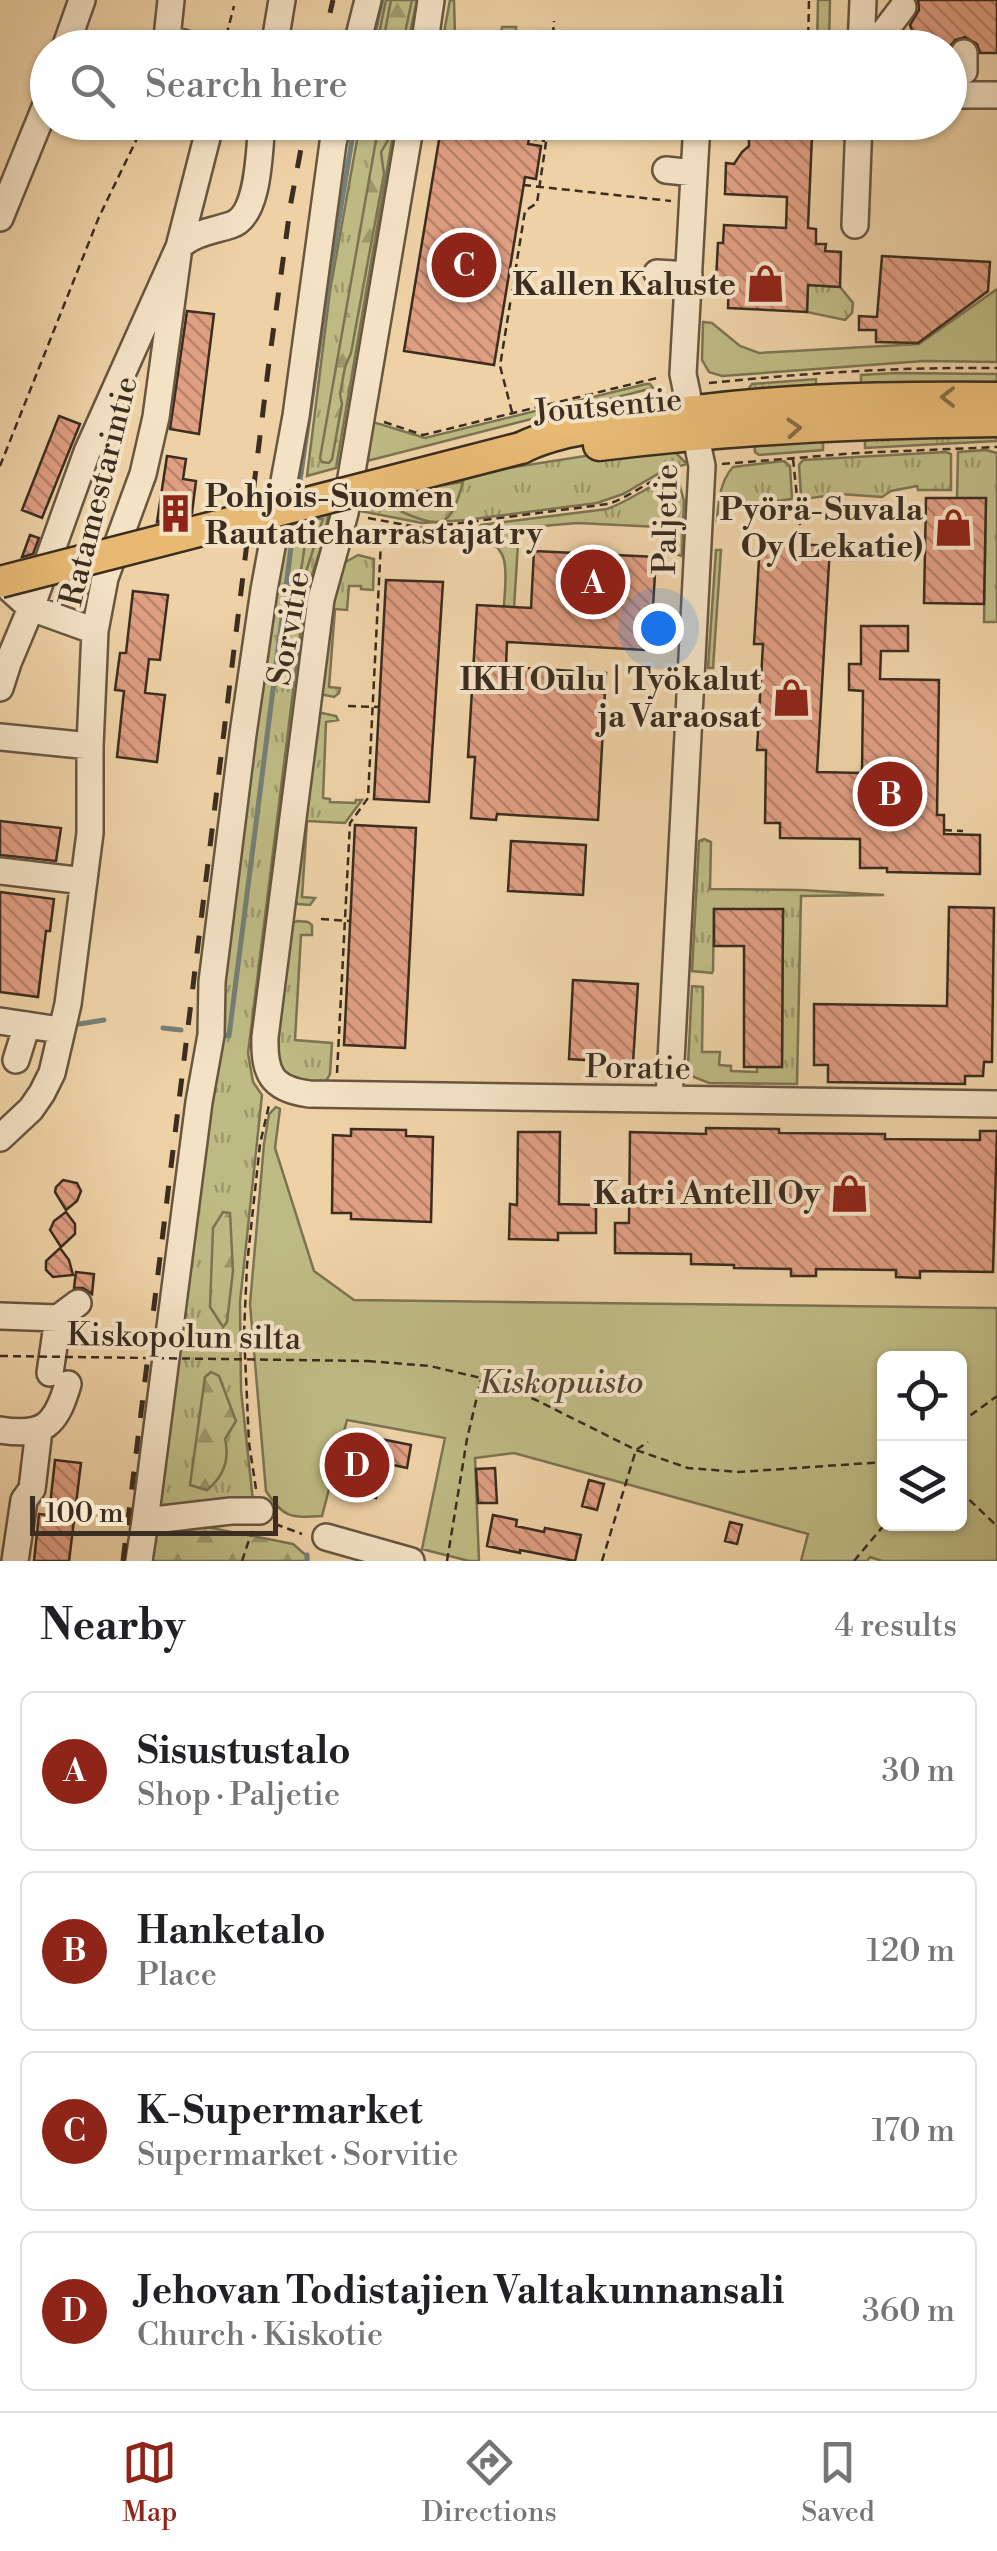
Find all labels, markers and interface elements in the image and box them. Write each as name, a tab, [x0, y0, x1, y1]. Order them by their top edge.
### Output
search box	[30, 30, 967, 140]
icon: search	[65, 58, 120, 113]
text: Search here	[145, 62, 348, 109]
pin: C	[432, 228, 496, 302]
shop icon: Kallen Kaluste	[745, 263, 787, 305]
place label: Kallen Kaluste	[512, 265, 736, 305]
street label: Ratamestarintie	[51, 372, 147, 610]
street label: Joutsentie	[531, 380, 684, 432]
one-way arrow	[940, 386, 956, 408]
one-way arrow	[786, 418, 802, 439]
street label: Paljetie	[645, 463, 687, 575]
place label: Pohjois-Suomen Rautatieharrastajat ry	[205, 477, 543, 554]
place label: Pyörä-Suvala Oy (Lekatie)	[720, 490, 924, 567]
building icon: Pohjois-Suomen Rautatieharrastajat ry	[154, 493, 196, 535]
shop icon: Pyörä-Suvala Oy (Lekatie)	[932, 506, 974, 548]
pin: A	[560, 544, 626, 620]
street label: Sorvitie	[259, 568, 319, 689]
your location	[633, 603, 684, 654]
place label: IKH Oulu | Työkalut ja Varaosat	[460, 660, 762, 737]
shop icon: IKH Oulu | Työkalut ja Varaosat	[770, 676, 812, 718]
pin: B	[858, 756, 922, 832]
street label: Poratie	[585, 1047, 691, 1089]
shop icon: Katri Antell Oy	[829, 1172, 871, 1214]
place label: Katri Antell Oy	[593, 1174, 821, 1214]
street label: Kiskopolun silta	[67, 1315, 302, 1359]
map controls	[877, 1351, 967, 1531]
button: locate	[877, 1351, 967, 1441]
park label: Kiskopuisto	[479, 1363, 643, 1403]
pin: D	[324, 1428, 390, 1502]
button: layers	[877, 1441, 967, 1531]
scale bar	[30, 1491, 278, 1536]
text: 100 m	[45, 1496, 124, 1531]
text: Nearby	[40, 1600, 185, 1653]
text: 4 results	[835, 1606, 957, 1646]
text: Sisustustalo	[137, 1728, 351, 1775]
text: A	[63, 1751, 86, 1791]
text: 30 m	[881, 1751, 955, 1791]
text: Shop · Paljetie	[137, 1775, 340, 1815]
text: Hanketalo	[137, 1908, 326, 1955]
text: B	[62, 1931, 87, 1971]
text: 120 m	[866, 1931, 955, 1971]
text: Place	[137, 1955, 217, 1995]
text: K-Supermarket	[137, 2088, 422, 2135]
text: C	[63, 2111, 86, 2151]
text: 170 m	[872, 2111, 955, 2151]
text: Supermarket · Sorvitie	[137, 2135, 458, 2175]
text: Jehovan Todistajien Valtakunnansali	[137, 2268, 784, 2315]
text: D	[62, 2291, 87, 2331]
text: 360 m	[862, 2291, 955, 2331]
text: Church · Kiskotie	[137, 2315, 383, 2355]
tab: Map	[122, 2435, 177, 2530]
tab: Directions	[422, 2435, 557, 2530]
tab: Saved	[801, 2435, 875, 2530]

